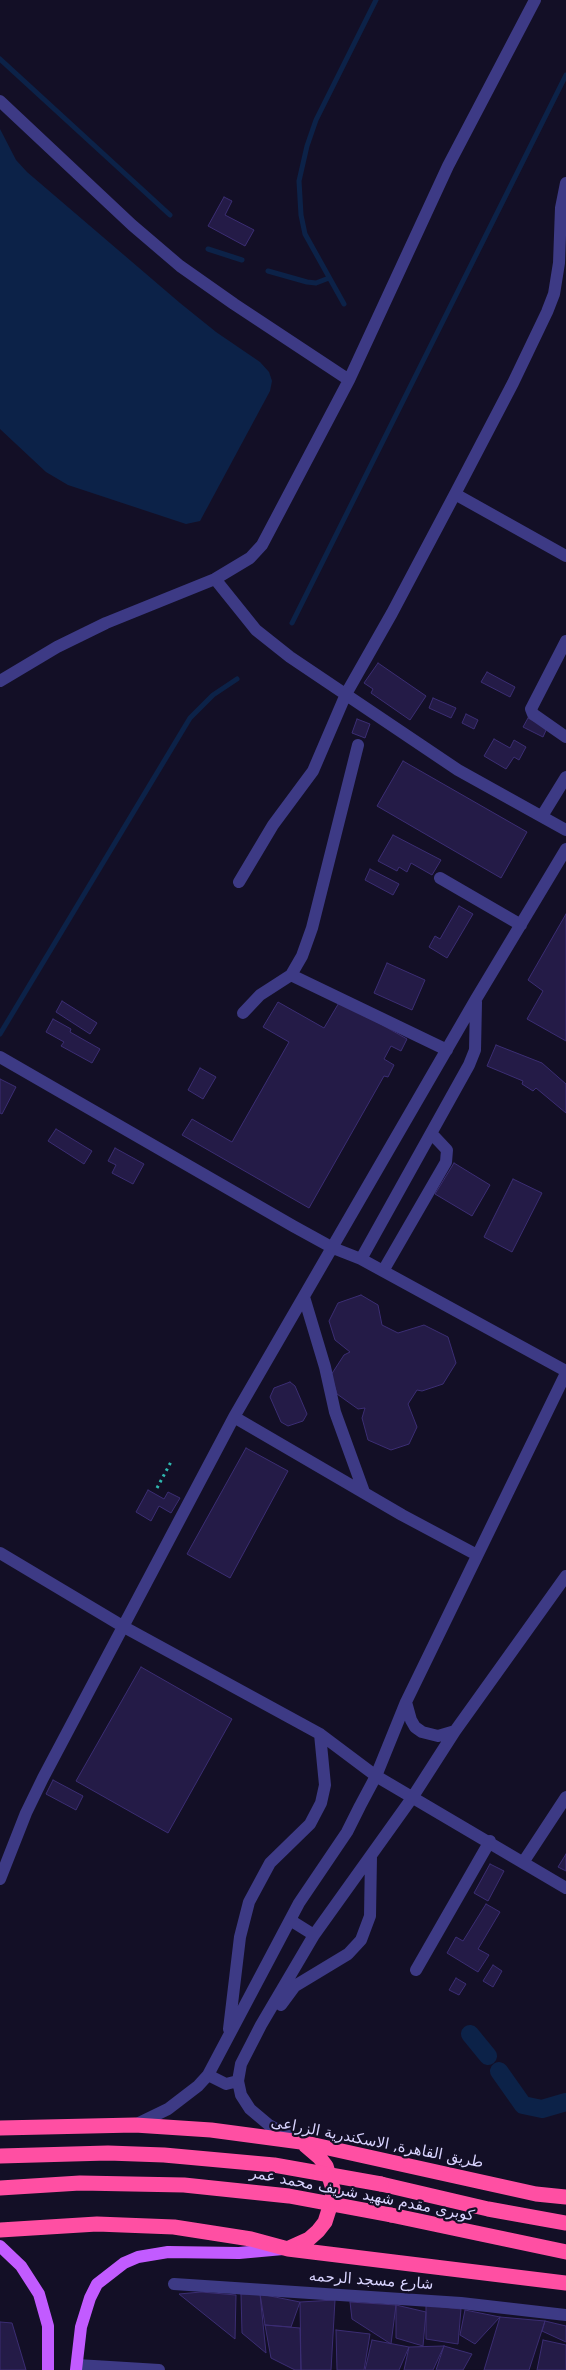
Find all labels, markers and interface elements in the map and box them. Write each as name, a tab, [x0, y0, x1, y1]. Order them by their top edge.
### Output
street label: طريق القاهرة, الاسكندرية الزراعى	[269, 2114, 485, 2172]
street label: كوبرى مقدم شهيد شريف محمد عمر	[248, 2164, 476, 2226]
street label: شارع مسجد الرحمه	[308, 2268, 434, 2294]

